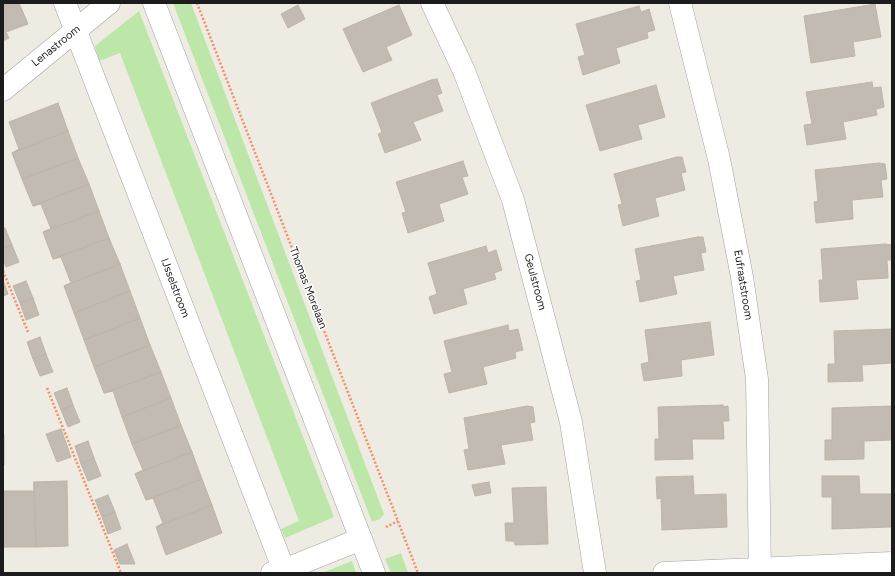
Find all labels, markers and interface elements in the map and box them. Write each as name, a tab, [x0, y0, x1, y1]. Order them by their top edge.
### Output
street label: Lenastroom	[29, 22, 83, 70]
street label: Thomas Morelaan	[286, 245, 330, 331]
street label: Eufraatstroom	[731, 249, 755, 321]
street label: Geulstroom	[521, 252, 549, 312]
street label: IJsselstroom	[158, 256, 192, 320]

